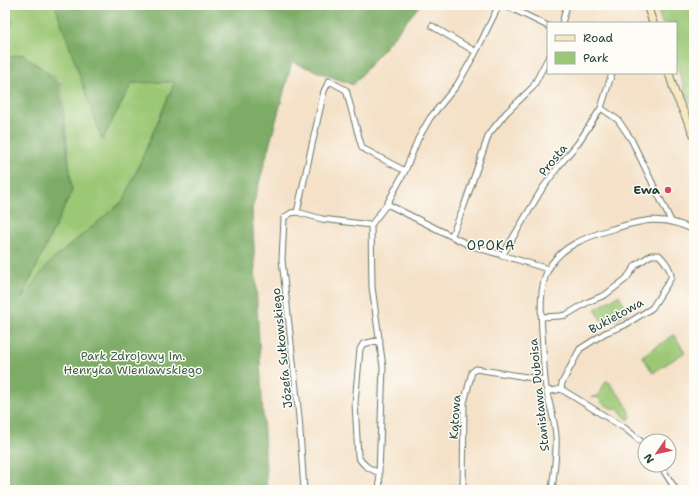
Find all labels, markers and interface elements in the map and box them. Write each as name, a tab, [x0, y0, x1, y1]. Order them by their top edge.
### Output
legend	[547, 22, 677, 74]
text: Road	[583, 30, 614, 46]
text: Park	[583, 50, 609, 66]
street label: Prosta	[535, 140, 571, 179]
place label: Ewa	[633, 182, 661, 198]
marker: Ewa	[663, 185, 673, 195]
district label: OPOKA	[467, 237, 515, 254]
street label: Józefa Sułkowskiego	[268, 287, 296, 409]
street label: Bukietowa	[586, 294, 647, 338]
street label: Stanisława Duboisa	[525, 337, 553, 452]
park label: Park Zdrojowy im. Henryka Wieniawskiego	[64, 348, 202, 378]
street label: Kątowa	[445, 394, 465, 440]
north arrow	[637, 433, 677, 473]
text: N	[640, 450, 658, 466]

